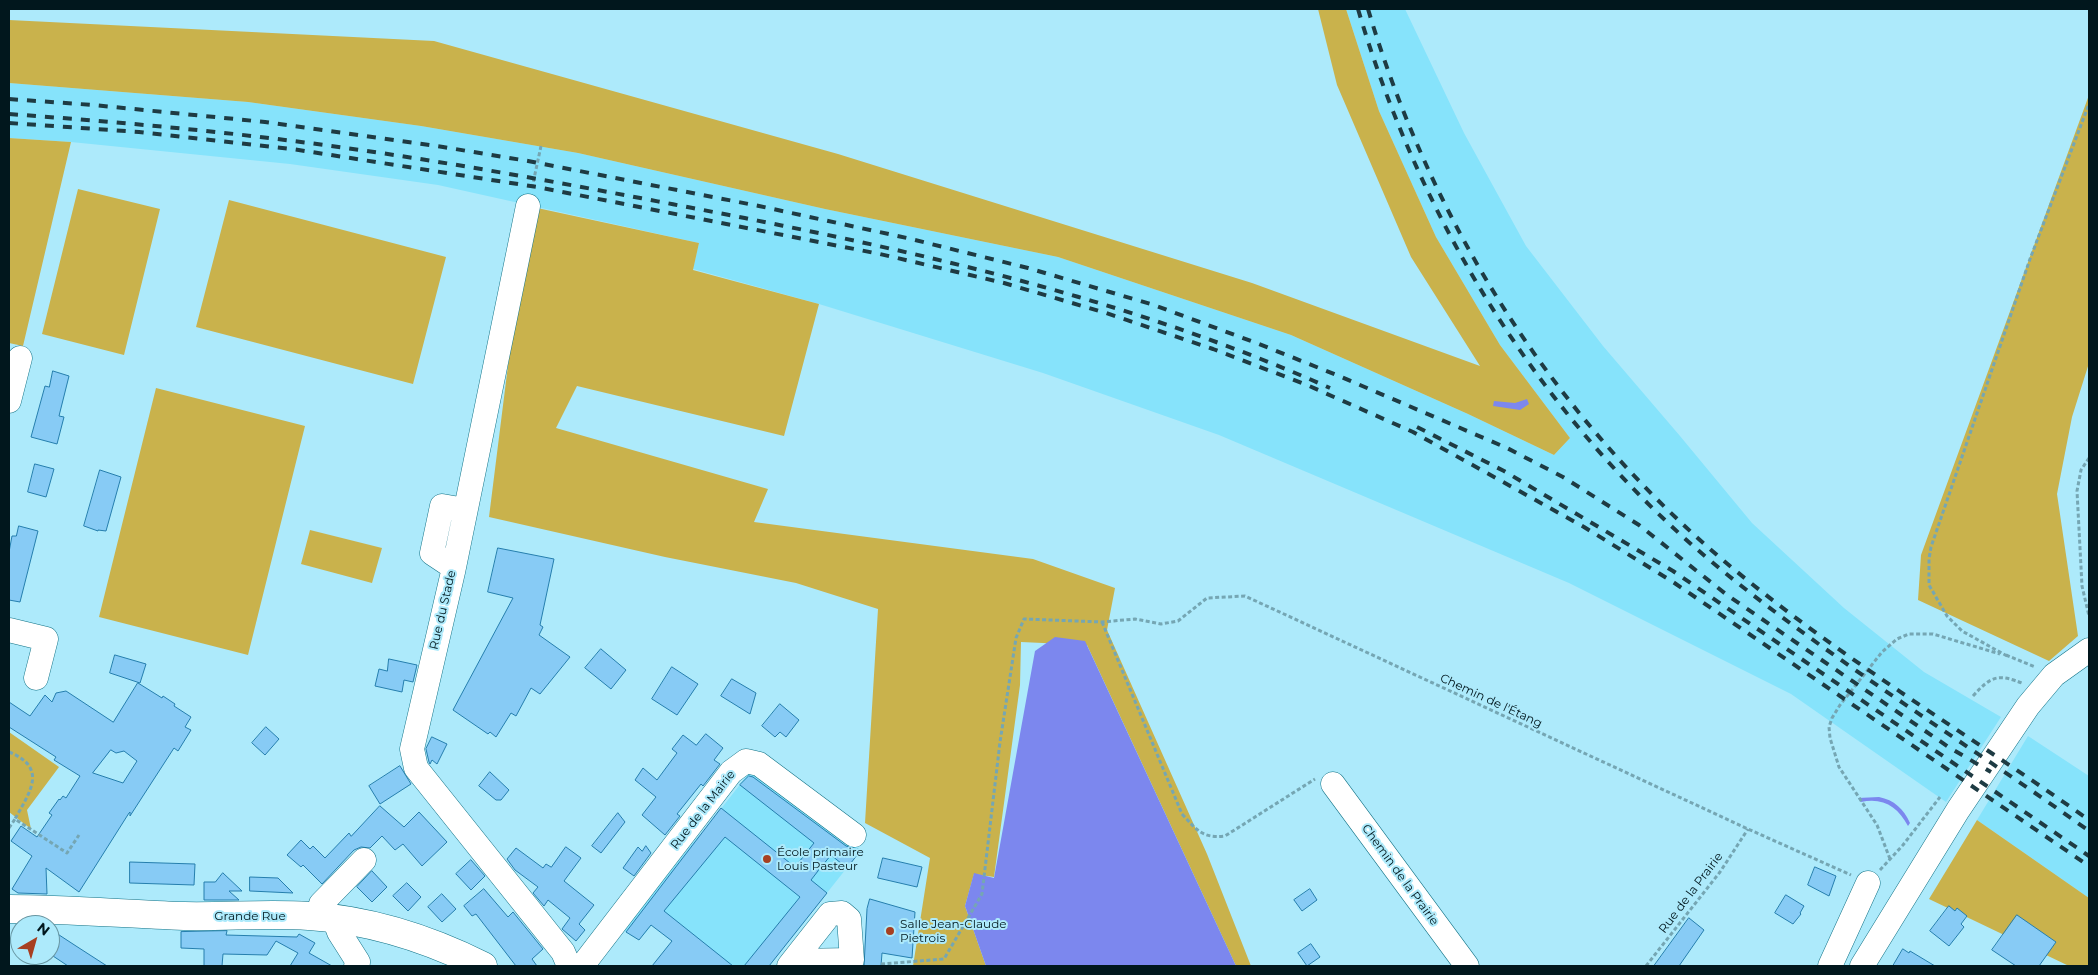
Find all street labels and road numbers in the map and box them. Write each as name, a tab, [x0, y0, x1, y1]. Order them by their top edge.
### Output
street label: Rue du Stade	[427, 569, 459, 651]
street label: Chemin de l'Étang	[1438, 671, 1544, 731]
street label: Rue de la Mairie	[668, 768, 738, 852]
street label: Chemin de la Prairie	[1359, 822, 1441, 928]
street label: Rue de la Prairie	[1656, 850, 1726, 936]
street label: Grande Rue	[214, 909, 286, 923]

